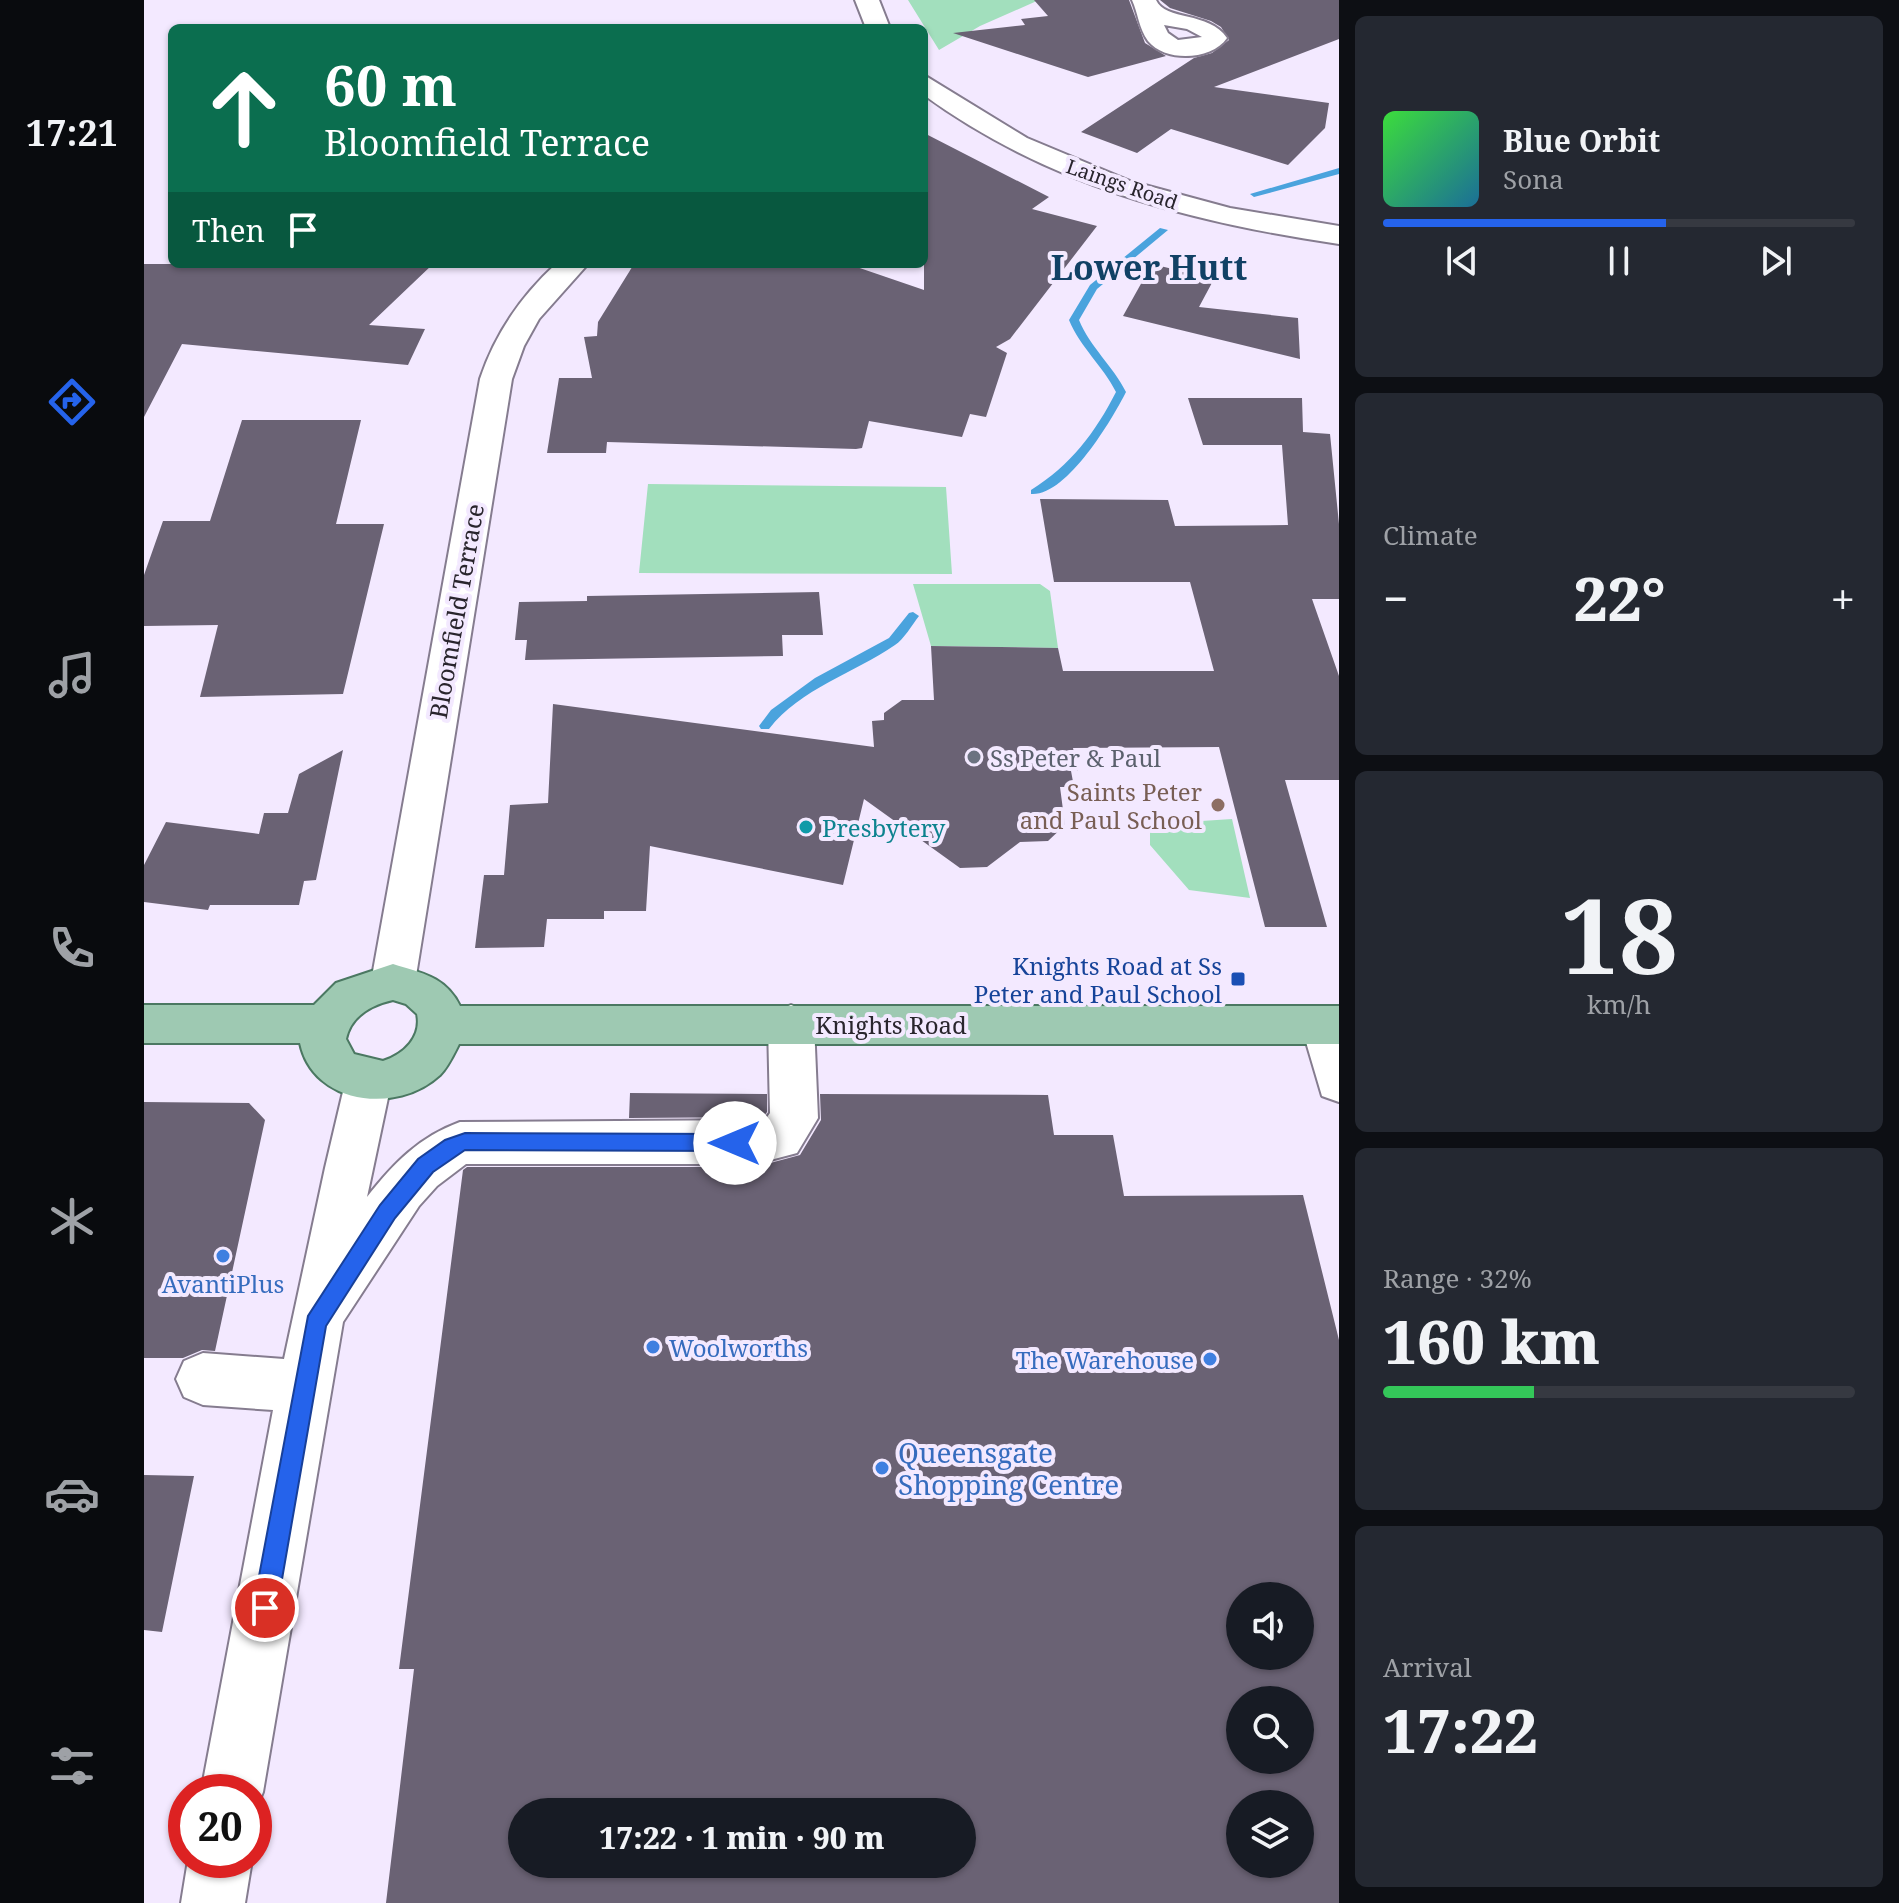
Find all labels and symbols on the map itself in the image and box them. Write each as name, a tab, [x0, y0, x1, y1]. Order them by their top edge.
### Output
street label: Laings Road	[1063, 152, 1181, 216]
district label: Lower Hutt	[1051, 244, 1247, 290]
street label: Bloomfield Terrace	[421, 501, 491, 721]
place label: Ss Peter & Paul	[990, 741, 1162, 774]
marker: Ss Peter & Paul	[965, 748, 983, 766]
place label: Saints Peter and Paul School	[1020, 775, 1203, 836]
marker: Saints Peter and Paul School	[1209, 796, 1227, 814]
place label: Presbytery	[822, 811, 946, 844]
marker: Presbytery	[797, 818, 815, 836]
place label: Knights Road at Ss Peter and Paul School	[974, 949, 1223, 1010]
marker: Knights Road at Ss Peter and Paul School	[1229, 970, 1247, 988]
street label: Knights Road	[815, 1008, 967, 1041]
position arrow	[693, 1101, 777, 1185]
marker: AvantiPlus	[214, 1247, 232, 1265]
place label: AvantiPlus	[162, 1267, 284, 1300]
place label: Woolworths	[669, 1331, 808, 1364]
marker: Woolworths	[644, 1338, 662, 1356]
place label: The Warehouse	[1016, 1343, 1194, 1376]
marker: The Warehouse	[1201, 1350, 1219, 1368]
place label: Queensgate Shopping Centre	[898, 1433, 1119, 1503]
marker: Queensgate Shopping Centre	[873, 1459, 891, 1477]
pin	[231, 1574, 299, 1642]
speed limit sign: 20	[168, 1774, 272, 1878]

